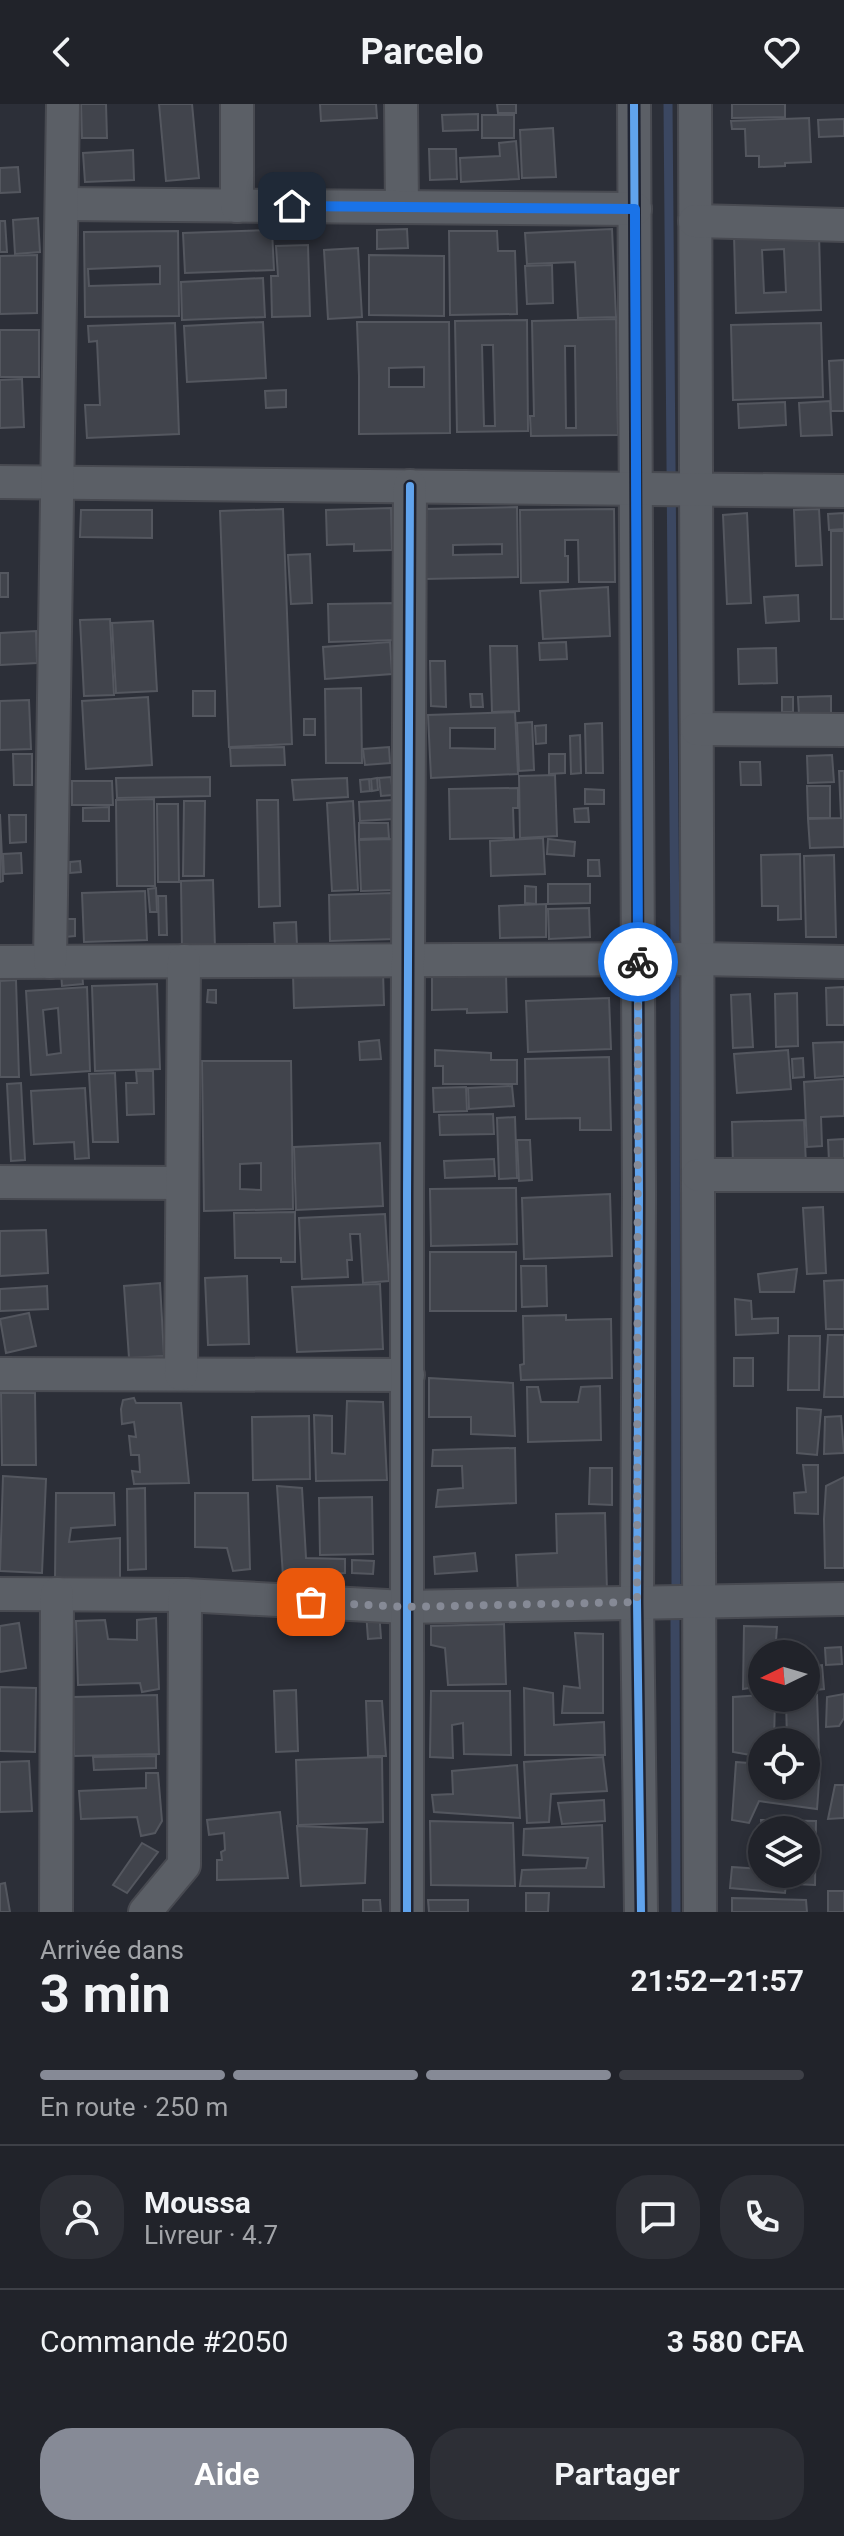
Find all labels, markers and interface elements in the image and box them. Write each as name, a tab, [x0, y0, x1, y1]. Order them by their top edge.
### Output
icon: back	[40, 30, 84, 74]
icon: heart	[760, 30, 804, 74]
text: Parcelo	[360, 31, 484, 73]
pin	[258, 172, 326, 240]
icon: home	[270, 184, 314, 228]
courier	[598, 922, 678, 1002]
icon: bike	[616, 940, 660, 984]
pin	[277, 1568, 345, 1636]
icon: bag	[289, 1580, 333, 1624]
north arrow	[748, 1640, 820, 1712]
map controls	[748, 1640, 820, 1888]
button: locate	[748, 1728, 820, 1800]
button: layers	[748, 1816, 820, 1888]
text: Arrivée dans	[40, 1935, 184, 1965]
text: 21:52–21:57	[630, 1963, 804, 1998]
text: 3 min	[40, 1964, 171, 2025]
text: En route · 250 m	[40, 2092, 228, 2122]
button: person	[40, 2175, 124, 2259]
button: chat	[616, 2175, 700, 2259]
button: phone	[720, 2175, 804, 2259]
text: Moussa	[144, 2185, 251, 2220]
text: Livreur · 4.7	[144, 2220, 278, 2250]
text: Commande #2050	[40, 2324, 288, 2359]
text: 3 580 CFA	[667, 2324, 804, 2359]
button: Aide	[40, 2428, 414, 2520]
button: Partager	[430, 2428, 804, 2520]

